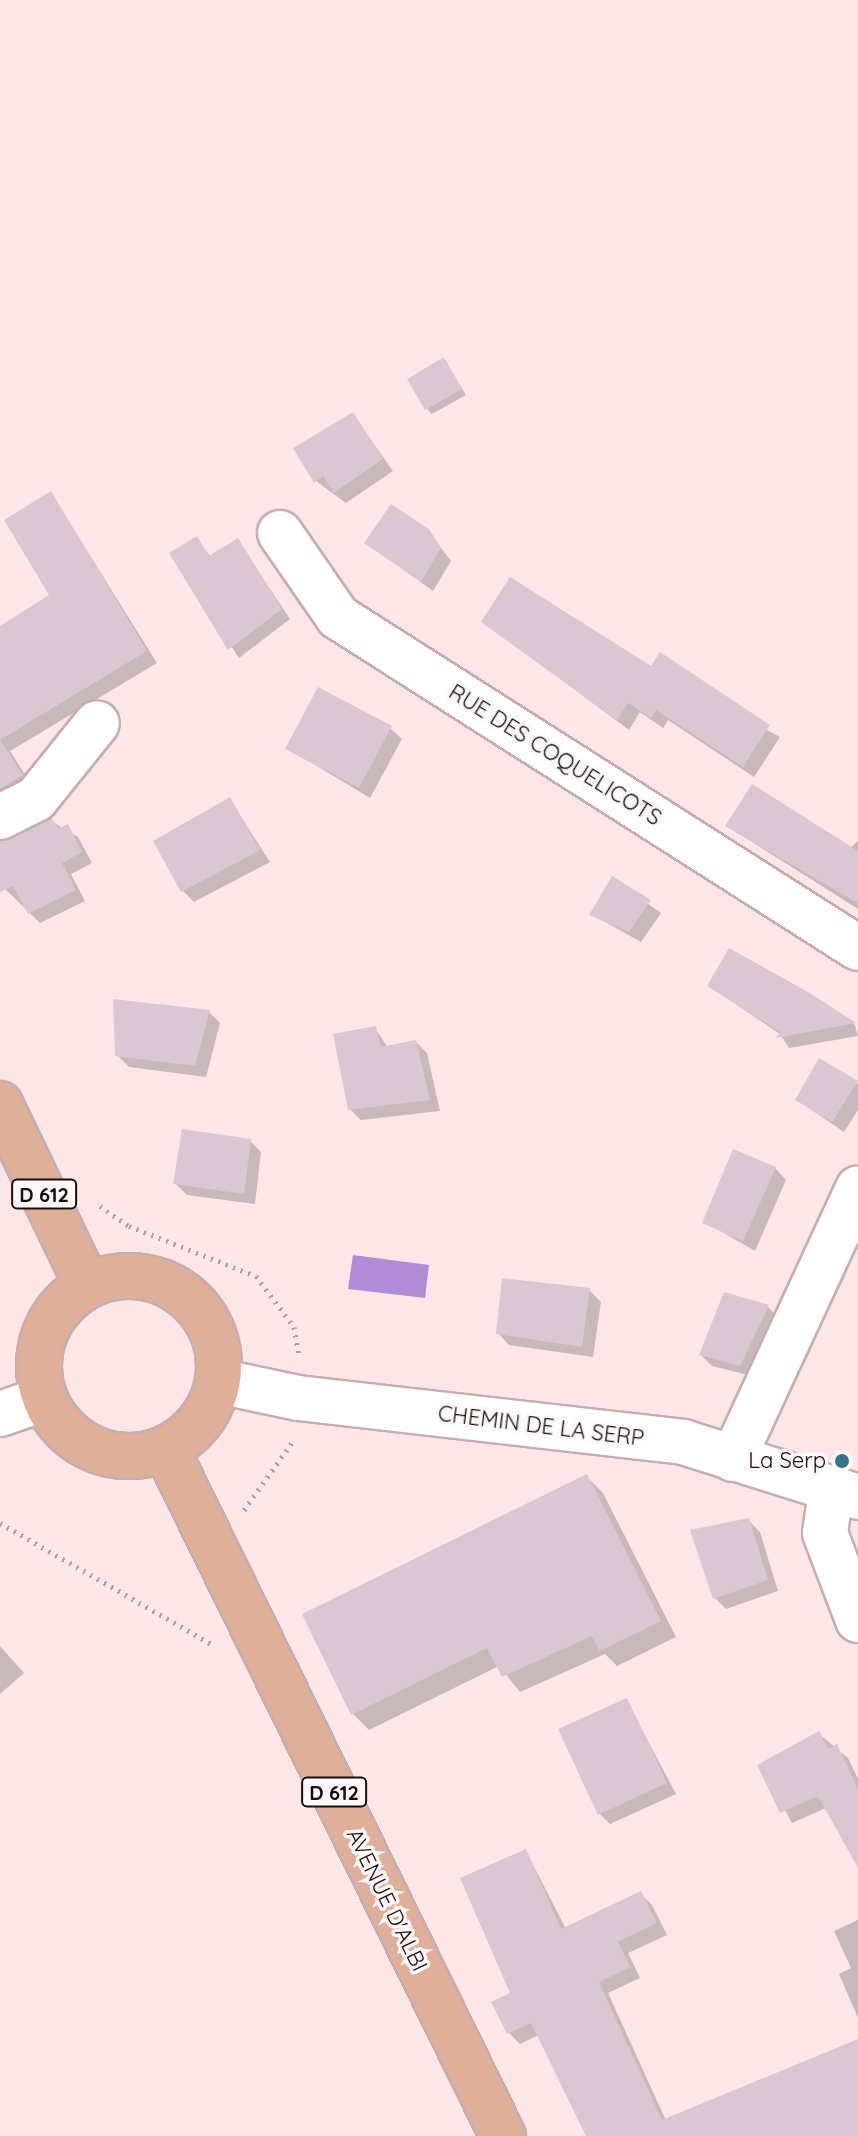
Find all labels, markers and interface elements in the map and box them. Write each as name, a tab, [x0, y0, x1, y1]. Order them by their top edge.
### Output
street label: RUE DES COQUELICOTS	[444, 679, 666, 831]
road number: D 612	[10, 1178, 78, 1210]
street label: CHEMIN DE LA SERP	[436, 1400, 646, 1452]
place label: La Serp	[748, 1448, 826, 1474]
marker: La Serp	[833, 1452, 851, 1470]
road number: D 612	[300, 1776, 368, 1808]
street label: AVENUE D'ALBI	[341, 1824, 433, 1976]

